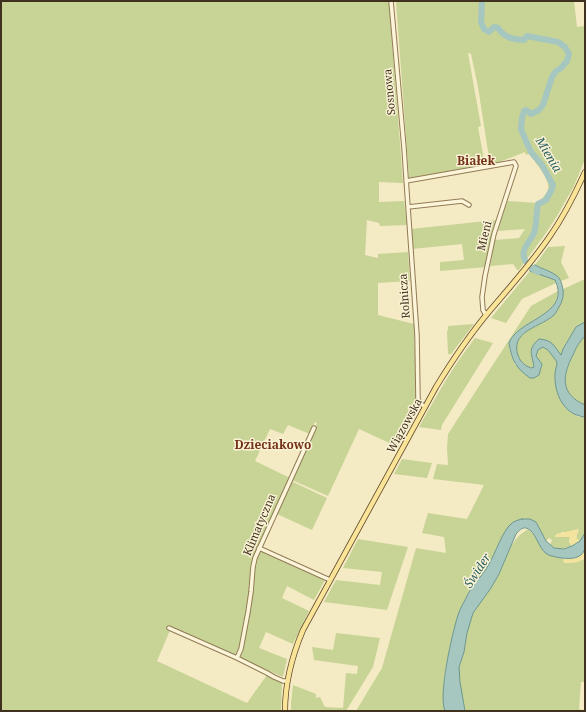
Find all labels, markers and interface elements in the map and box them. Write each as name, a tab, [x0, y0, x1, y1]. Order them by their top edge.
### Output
street label: Sosnowa	[381, 68, 399, 116]
water label: Mienia	[532, 135, 564, 175]
district label: Białek	[457, 155, 495, 169]
street label: Mieni	[475, 220, 495, 252]
street label: Rolnicza	[397, 273, 413, 319]
street label: Wiązowska	[385, 396, 425, 456]
district label: Dzieciakowo	[235, 439, 311, 453]
street label: Klimatyczna	[241, 492, 279, 558]
water label: Świder	[462, 551, 494, 591]

